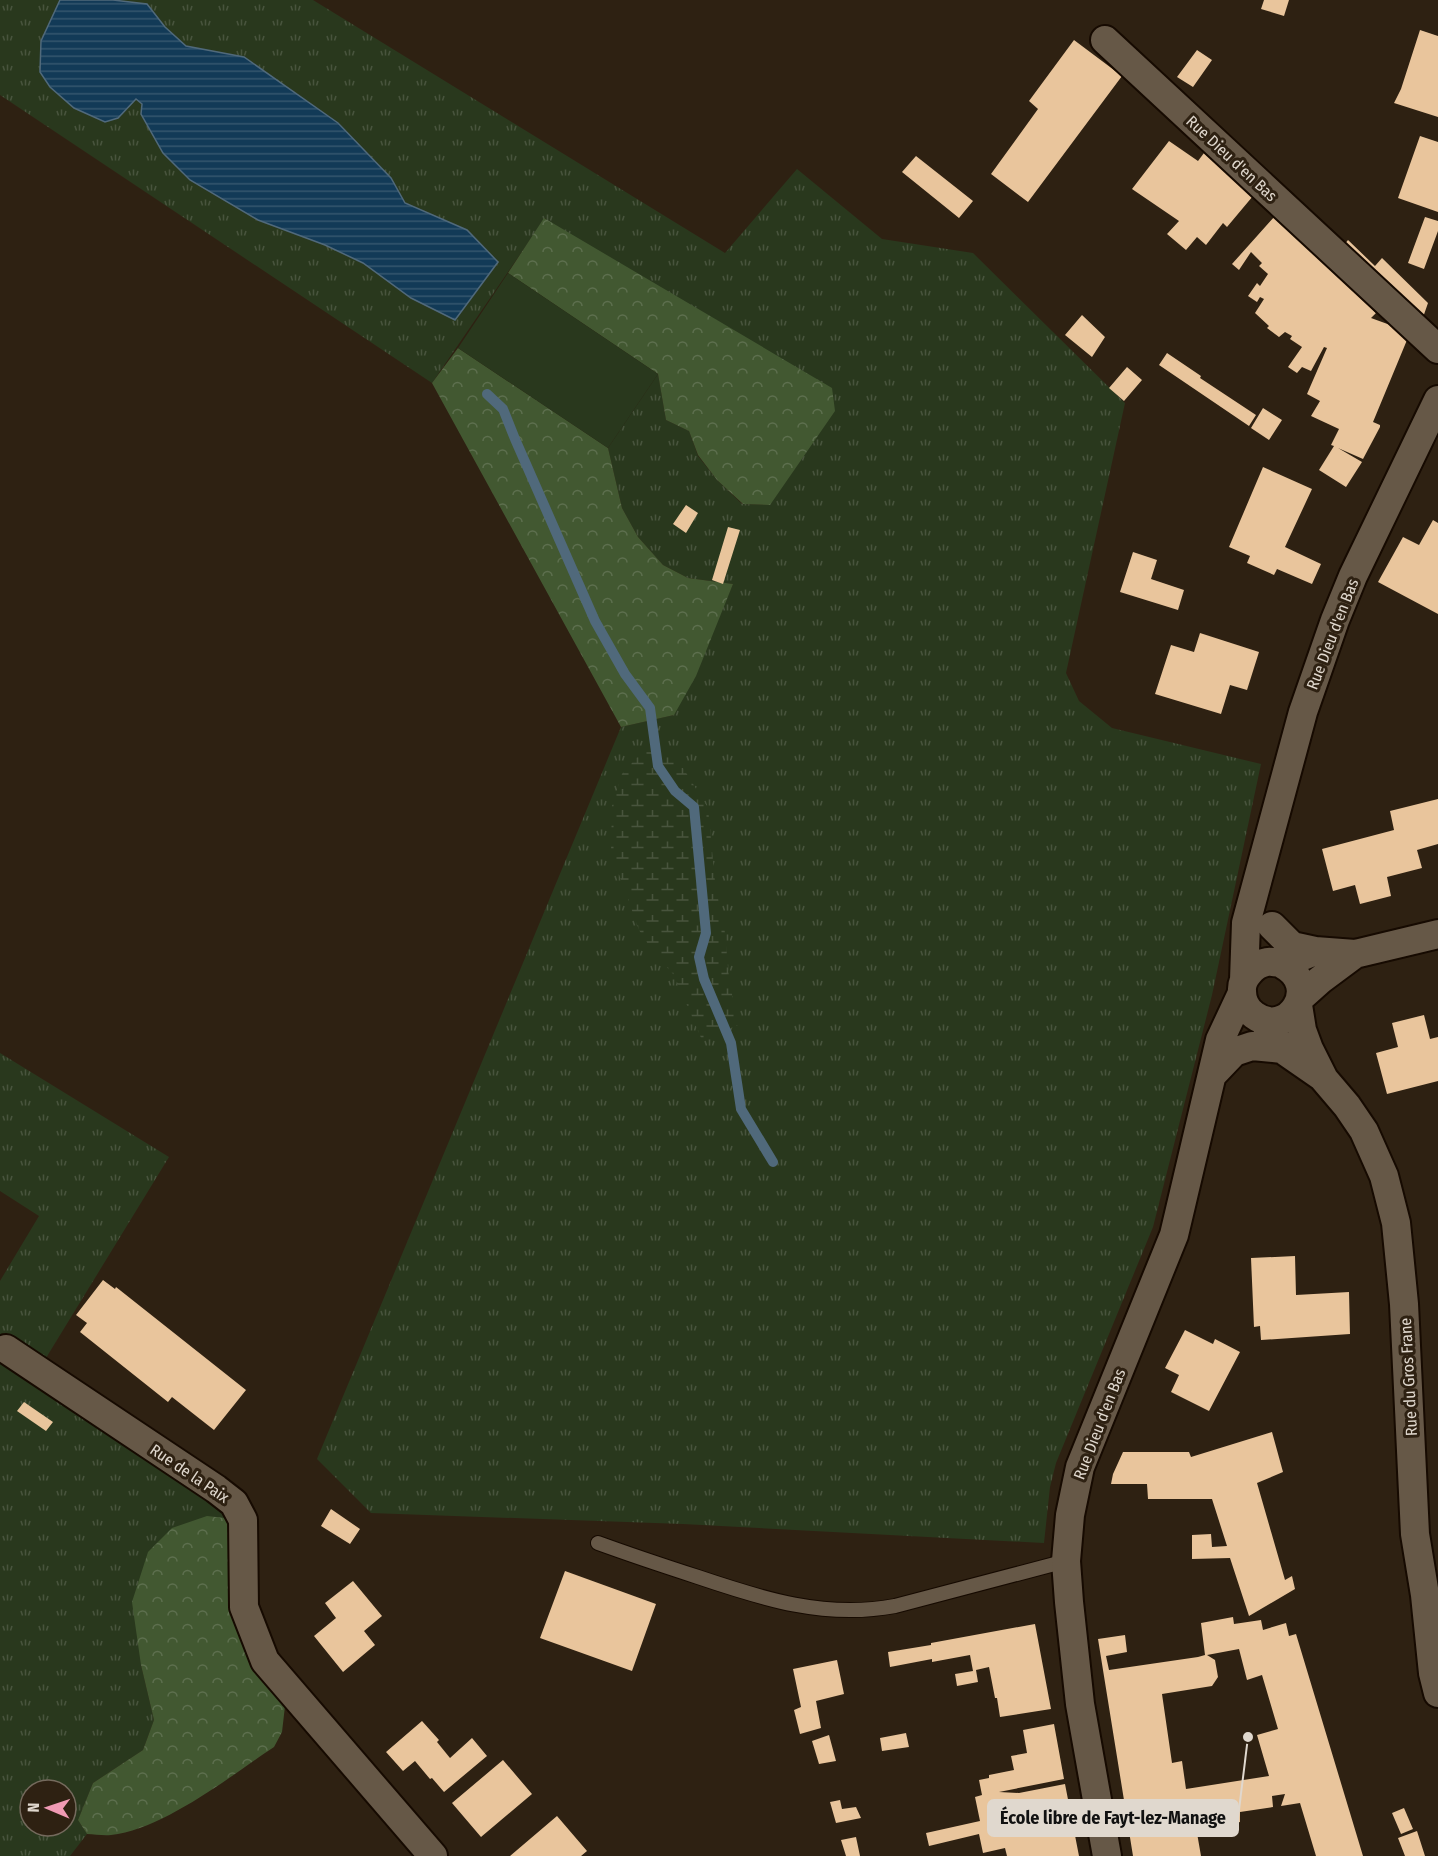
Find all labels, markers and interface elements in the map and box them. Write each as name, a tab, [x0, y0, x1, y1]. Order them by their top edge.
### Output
street label: Rue Dieu d'en Bas	[1182, 111, 1281, 205]
street label: Rue Dieu d'en Bas	[1303, 576, 1362, 692]
street label: Rue du Gros Frane	[1396, 1317, 1421, 1437]
street label: Rue Dieu d'en Bas	[1070, 1366, 1129, 1482]
street label: Rue de la Paix	[147, 1440, 233, 1507]
north arrow	[18, 1778, 78, 1838]
callout: École libre de Fayt-lez-Manage	[988, 1800, 1238, 1836]
text: N	[24, 1802, 43, 1813]
text: École libre de Fayt-lez-Manage	[1000, 1806, 1226, 1829]

